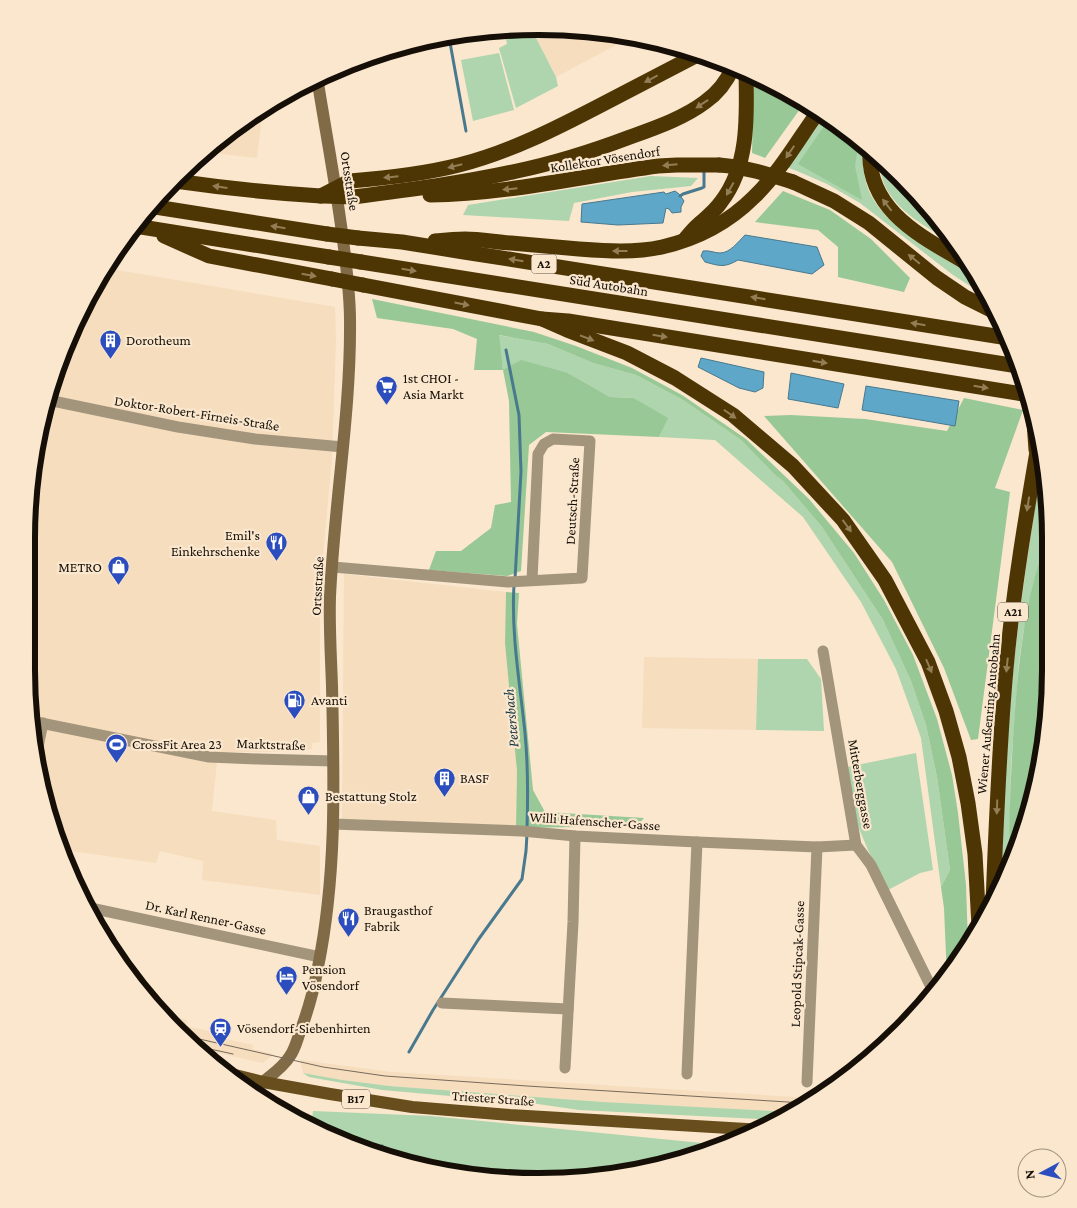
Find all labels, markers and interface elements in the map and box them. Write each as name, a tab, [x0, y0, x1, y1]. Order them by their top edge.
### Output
one-way arrow	[644, 75, 658, 83]
one-way arrow	[696, 99, 709, 108]
street label: Kollektor Vösendorf	[549, 142, 662, 176]
one-way arrow	[785, 145, 795, 159]
street label: Ortsstraße	[337, 150, 363, 212]
one-way arrow	[447, 162, 462, 170]
one-way arrow	[662, 162, 678, 170]
one-way arrow	[382, 174, 398, 182]
one-way arrow	[725, 182, 734, 195]
one-way arrow	[212, 183, 228, 191]
one-way arrow	[501, 185, 517, 193]
one-way arrow	[882, 198, 892, 212]
one-way arrow	[270, 222, 286, 230]
one-way arrow	[611, 247, 627, 255]
road number: A2	[532, 254, 556, 274]
one-way arrow	[908, 254, 921, 265]
one-way arrow	[508, 256, 524, 264]
one-way arrow	[402, 266, 418, 274]
street label: Süd Autobahn	[569, 271, 650, 299]
one-way arrow	[302, 272, 318, 280]
one-way arrow	[749, 294, 765, 302]
one-way arrow	[455, 300, 471, 308]
one-way arrow	[910, 319, 926, 327]
building icon: Dorotheum	[98, 328, 122, 359]
place label: Dorotheum	[126, 332, 191, 348]
one-way arrow	[652, 333, 668, 341]
one-way arrow	[580, 334, 595, 342]
one-way arrow	[813, 358, 829, 366]
place label: 1st CHOI - Asia Markt	[403, 370, 464, 402]
supermarket icon: 1st CHOI - Asia Markt	[375, 374, 399, 405]
one-way arrow	[973, 384, 989, 392]
street label: Doktor-Robert-Firneis-Straße	[113, 392, 281, 434]
one-way arrow	[723, 409, 737, 419]
street label: Deutsch-Straße	[562, 457, 582, 545]
one-way arrow	[1024, 497, 1032, 513]
one-way arrow	[842, 519, 852, 533]
place label: Emil's Einkehrschenke	[171, 527, 260, 559]
restaurant icon: Emil's Einkehrschenke	[264, 531, 288, 562]
shop icon: METRO	[106, 555, 130, 586]
street label: Ortsstraße	[307, 556, 327, 616]
place label: METRO	[58, 559, 102, 575]
road number: A21	[998, 602, 1028, 622]
street label: Wiener Außenring Autobahn	[973, 632, 1003, 795]
one-way arrow	[1003, 657, 1011, 673]
one-way arrow	[926, 659, 934, 673]
fuel station icon: Avanti	[283, 688, 307, 719]
water label: Petersbach	[500, 688, 522, 748]
place label: Avanti	[311, 692, 348, 708]
sports icon: CrossFit Area 23	[104, 732, 128, 763]
street label: Marktstraße	[236, 735, 306, 753]
place label: CrossFit Area 23	[132, 736, 222, 752]
street label: Mitterberggasse	[845, 738, 877, 830]
building icon: BASF	[432, 766, 456, 797]
place label: BASF	[460, 770, 489, 786]
shop icon: Bestattung Stolz	[297, 784, 321, 815]
place label: Bestattung Stolz	[325, 788, 417, 804]
one-way arrow	[993, 799, 1001, 815]
street label: Willi Hafenscher-Gasse	[529, 808, 661, 834]
street label: Dr. Karl Renner-Gasse	[144, 896, 268, 938]
street label: Leopold Stipcak-Gasse	[787, 900, 807, 1028]
place label: Braugasthof Fabrik	[364, 902, 433, 934]
restaurant icon: Braugasthof Fabrik	[336, 906, 360, 937]
place label: Pension Vösendorf	[302, 961, 360, 993]
hotel icon: Pension Vösendorf	[274, 965, 298, 996]
station icon: Vösendorf-Siebenhirten	[209, 1016, 233, 1047]
place label: Vösendorf-Siebenhirten	[237, 1020, 371, 1036]
street label: Triester Straße	[451, 1087, 535, 1109]
road number: B17	[342, 1090, 370, 1108]
north arrow	[1017, 1148, 1067, 1198]
text: N	[1021, 1168, 1038, 1180]

